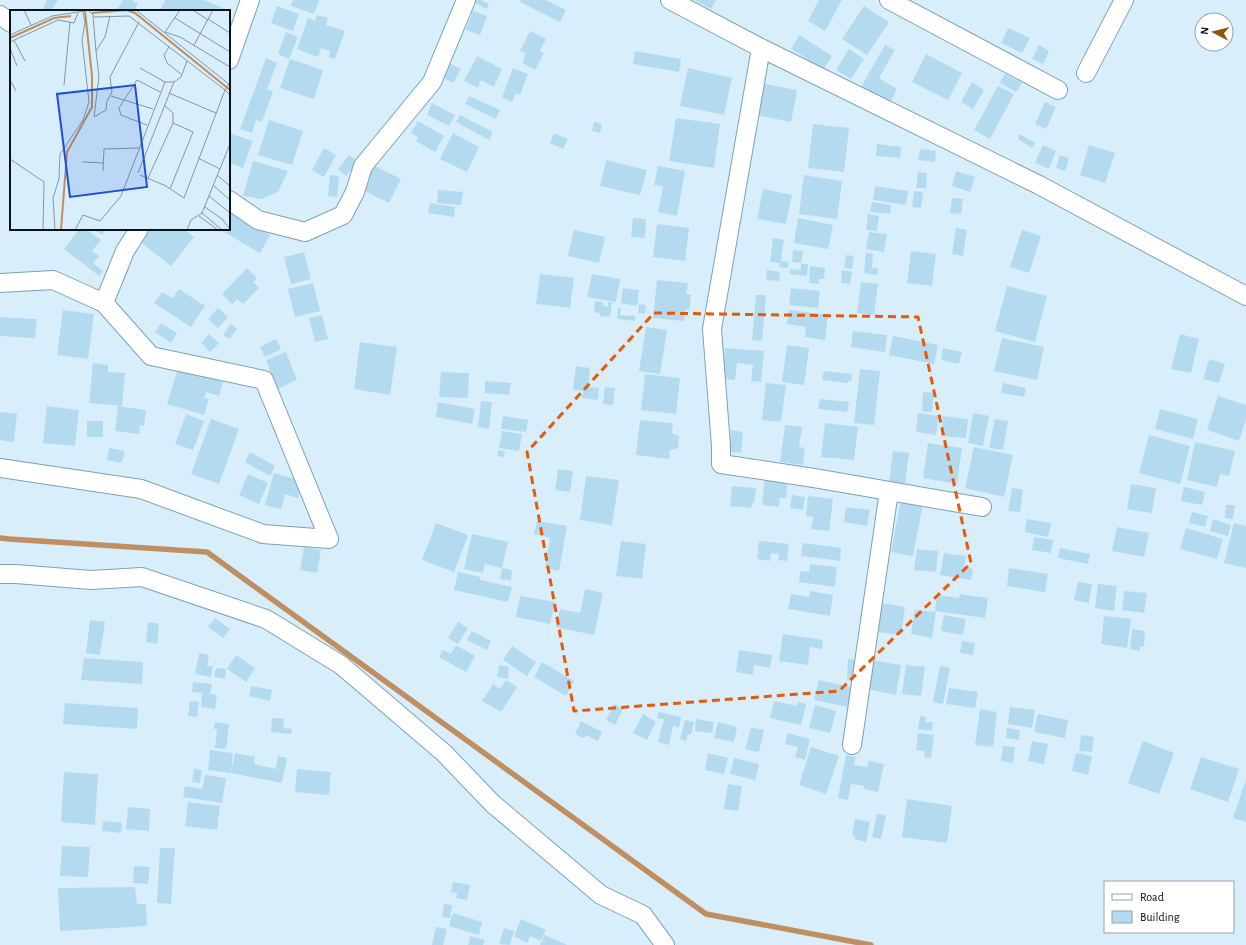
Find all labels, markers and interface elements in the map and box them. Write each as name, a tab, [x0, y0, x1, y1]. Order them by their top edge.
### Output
inset map	[10, 10, 230, 230]
north arrow	[1194, 12, 1234, 52]
text: N	[1199, 26, 1210, 35]
legend	[1104, 881, 1234, 933]
text: Road	[1140, 891, 1164, 903]
text: Building	[1140, 911, 1180, 923]

